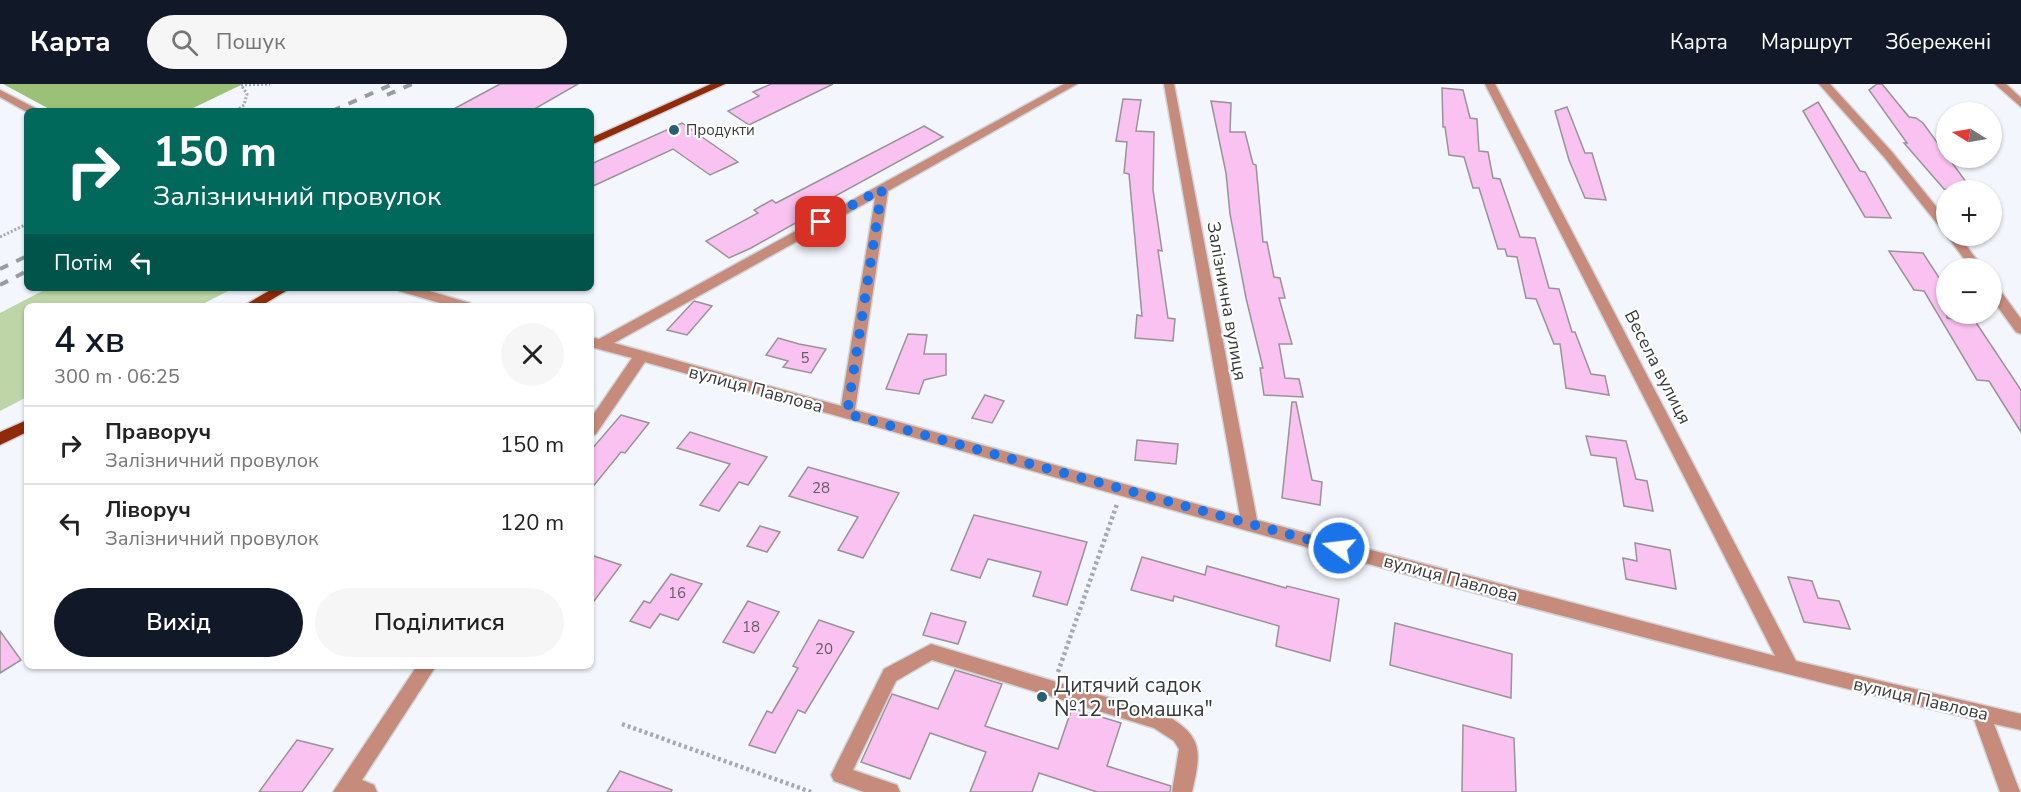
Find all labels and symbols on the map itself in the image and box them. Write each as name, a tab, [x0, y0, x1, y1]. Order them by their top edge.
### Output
north arrow	[1936, 102, 2002, 168]
place label: Продукти	[686, 120, 755, 140]
marker: Продукти	[667, 123, 681, 137]
pin	[795, 196, 846, 247]
street label: Залізнична вулиця	[1201, 220, 1253, 382]
street label: Весела вулиця	[1619, 306, 1697, 428]
house number: 5	[800, 348, 810, 368]
street label: вулиця Павлова	[686, 360, 826, 418]
house number: 28	[812, 478, 830, 498]
position arrow	[1307, 516, 1371, 580]
street label: вулиця Павлова	[1381, 549, 1521, 607]
house number: 16	[668, 583, 686, 603]
house number: 18	[742, 617, 760, 637]
house number: 20	[815, 639, 833, 659]
place label: Дитячий садок №12 "Ромашка"	[1054, 671, 1213, 723]
street label: вулиця Павлова	[1851, 672, 1991, 726]
marker: Дитячий садок №12 "Ромашка"	[1035, 690, 1049, 704]

